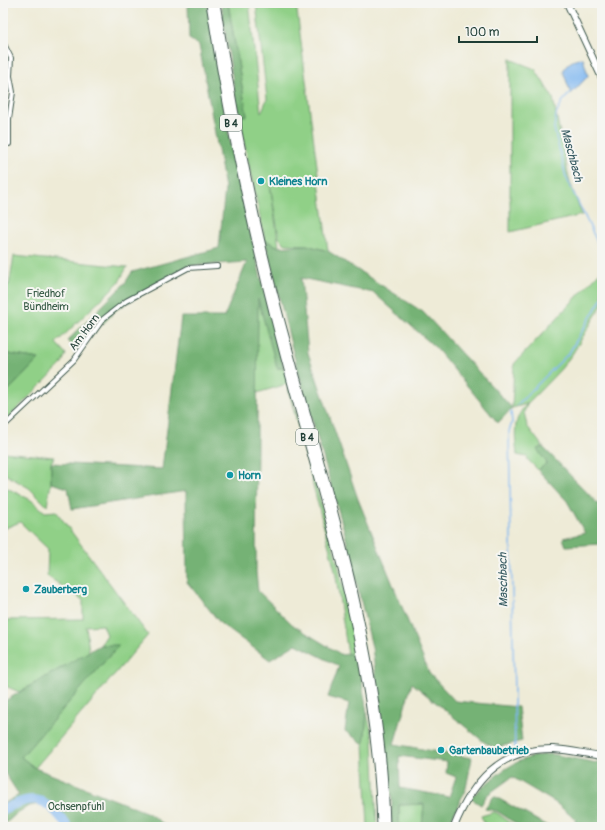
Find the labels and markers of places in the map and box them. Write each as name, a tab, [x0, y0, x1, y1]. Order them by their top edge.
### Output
place label: Kleines Horn	[269, 175, 328, 188]
marker: Kleines Horn	[256, 176, 266, 186]
place label: Horn	[238, 469, 261, 482]
marker: Horn	[225, 470, 235, 480]
place label: Zauberberg	[34, 583, 87, 596]
marker: Zauberberg	[21, 584, 31, 594]
place label: Gartenbaubetrieb	[449, 744, 530, 757]
marker: Gartenbaubetrieb	[436, 745, 446, 755]

